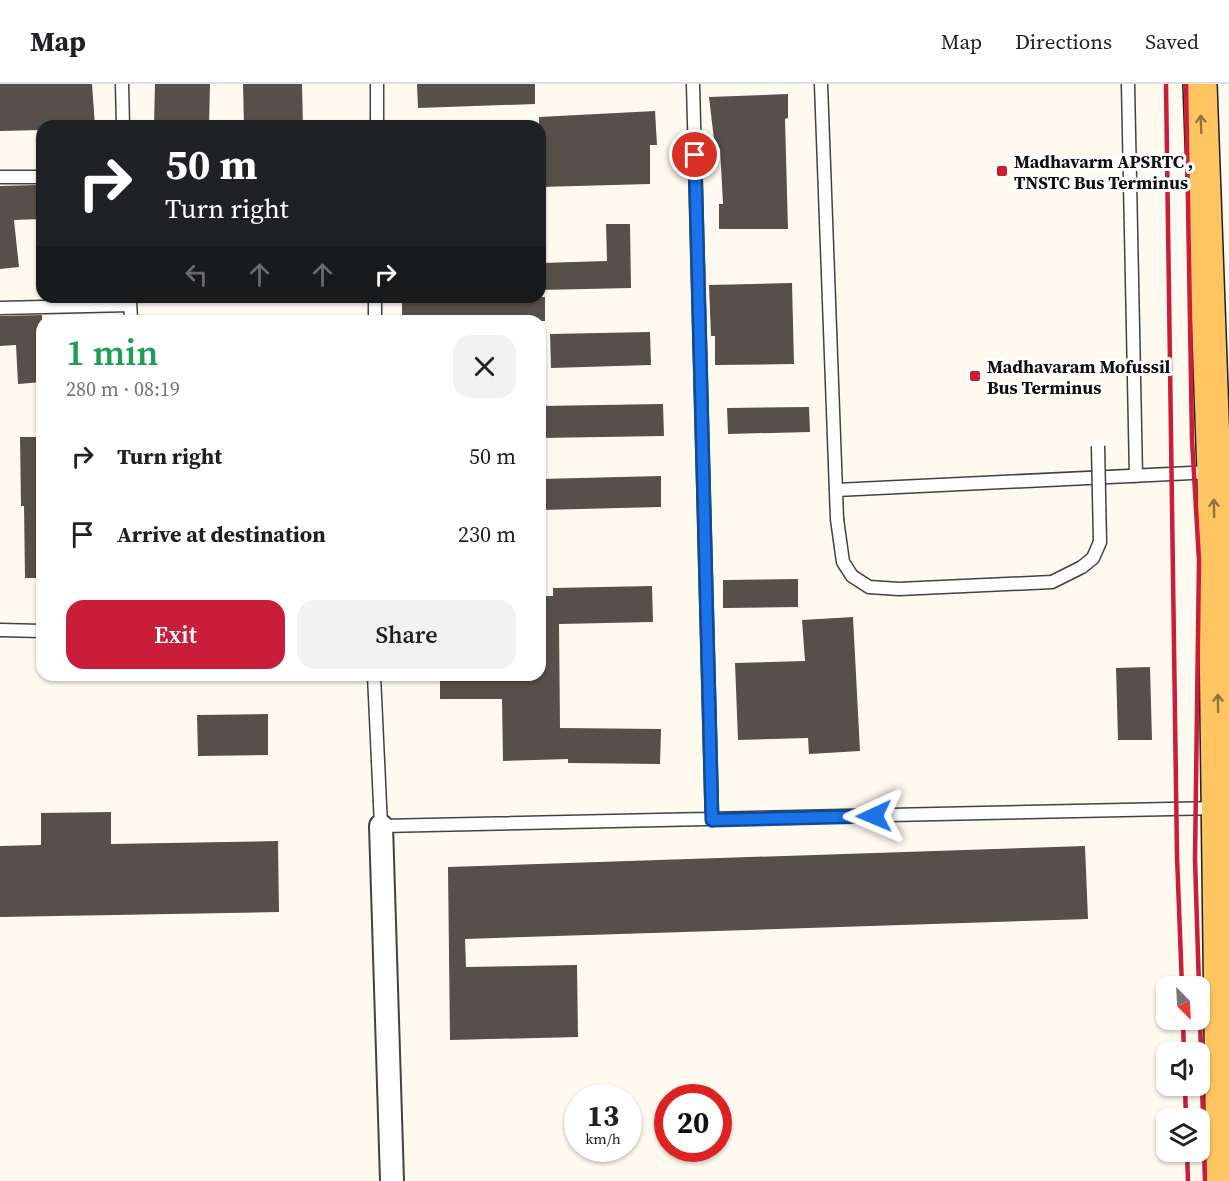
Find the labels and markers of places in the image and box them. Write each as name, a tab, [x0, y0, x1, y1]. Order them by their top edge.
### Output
pin	[669, 129, 720, 180]
place label: Madhavarm APSRTC , TNSTC Bus Terminus	[1014, 149, 1193, 195]
marker: Madhavarm APSRTC , TNSTC Bus Terminus	[995, 164, 1009, 178]
place label: Madhavaram Mofussil Bus Terminus	[987, 354, 1171, 400]
marker: Madhavaram Mofussil Bus Terminus	[968, 369, 982, 383]

